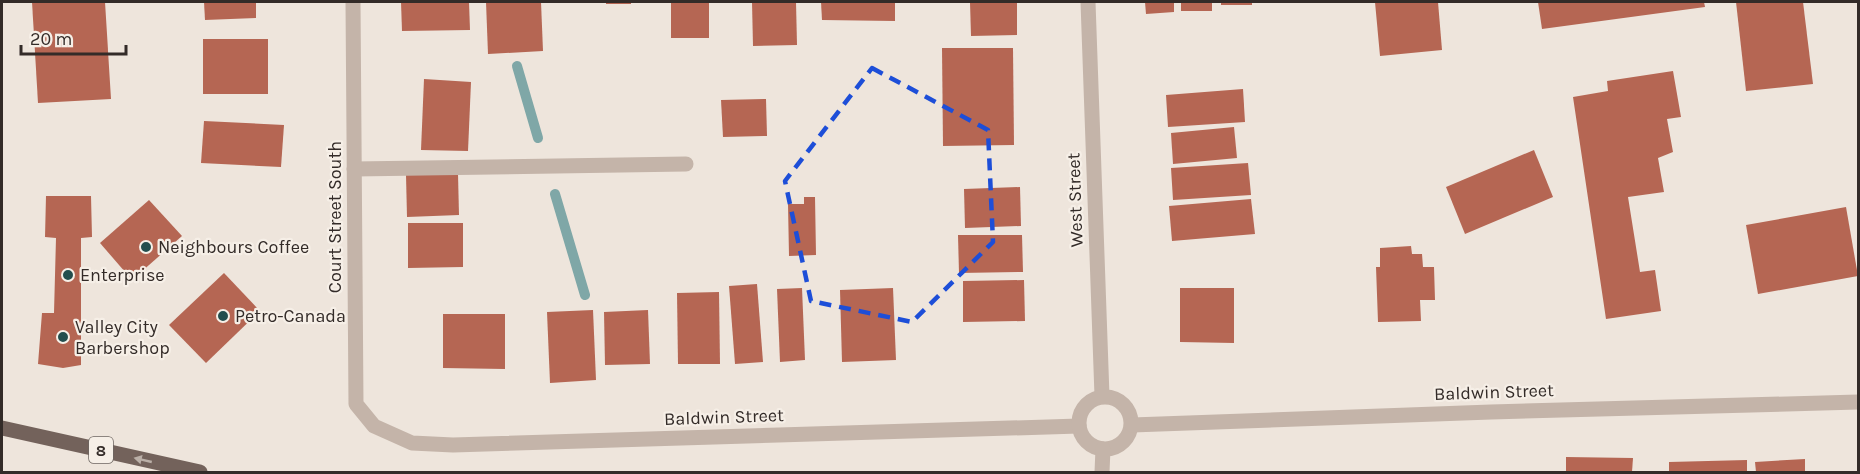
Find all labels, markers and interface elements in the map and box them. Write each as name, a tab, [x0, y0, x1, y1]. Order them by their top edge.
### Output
scale bar	[21, 18, 126, 56]
text: 20 m	[30, 28, 72, 50]
street label: Court Street South	[324, 141, 346, 293]
street label: West Street	[1062, 152, 1088, 248]
place label: Neighbours Coffee	[158, 236, 309, 258]
marker: Neighbours Coffee	[139, 240, 153, 254]
place label: Enterprise	[80, 264, 165, 286]
marker: Enterprise	[61, 268, 75, 282]
place label: Petro-Canada	[235, 305, 346, 327]
marker: Petro-Canada	[216, 309, 230, 323]
place label: Valley City Barbershop	[75, 316, 170, 359]
marker: Valley City Barbershop	[56, 330, 70, 344]
street label: Baldwin Street	[1434, 379, 1554, 405]
street label: Baldwin Street	[664, 404, 784, 430]
road number: 8	[89, 437, 113, 463]
one-way arrow	[134, 454, 152, 464]

